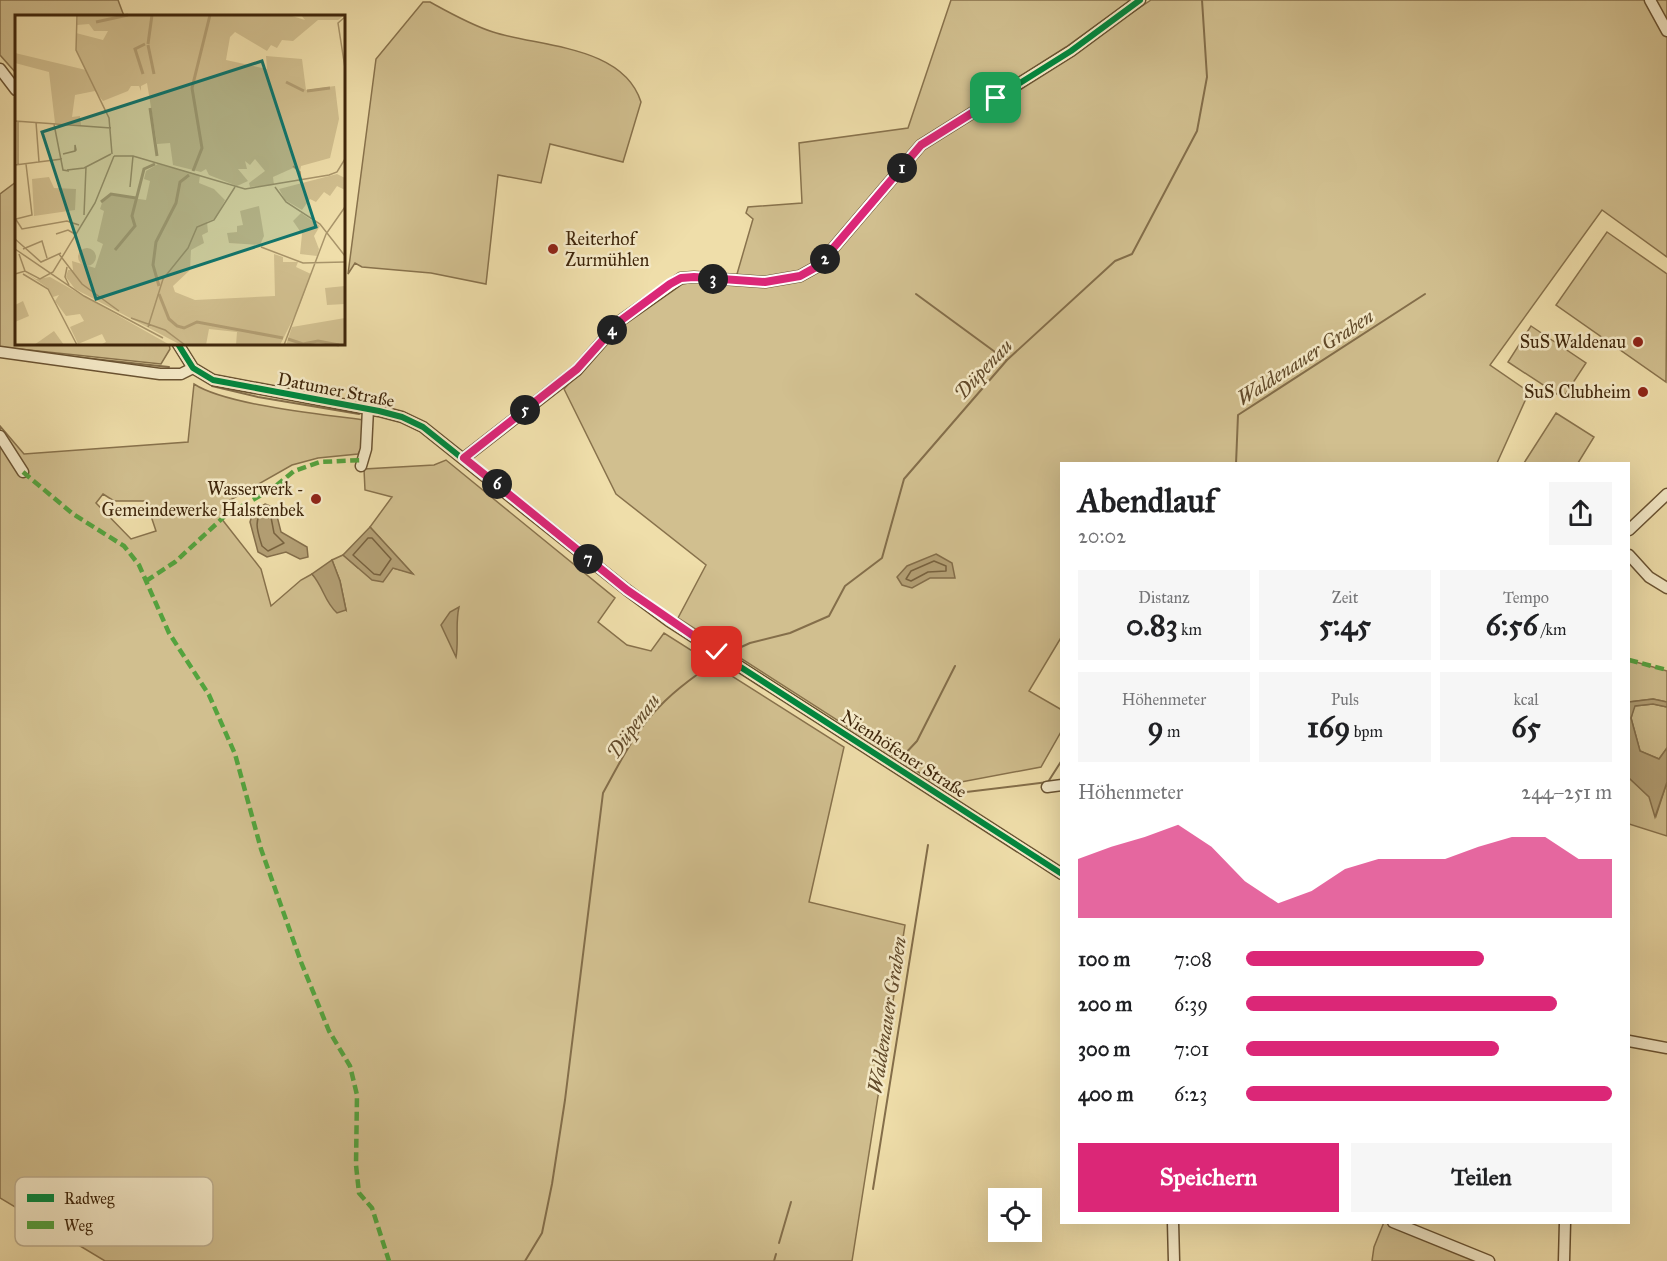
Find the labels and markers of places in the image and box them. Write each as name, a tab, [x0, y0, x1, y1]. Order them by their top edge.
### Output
pin	[970, 72, 1021, 123]
pin: 1	[887, 153, 917, 183]
place label: Reiterhof Zurmühlen	[565, 228, 649, 271]
marker: Reiterhof Zurmühlen	[546, 242, 560, 256]
pin: 2	[810, 244, 840, 274]
pin: 3	[698, 264, 728, 294]
pin: 4	[597, 315, 627, 345]
place label: SuS Waldenau	[1520, 331, 1626, 353]
marker: SuS Waldenau	[1631, 335, 1645, 349]
place label: SuS Clubheim	[1524, 381, 1631, 403]
marker: SuS Clubheim	[1636, 385, 1650, 399]
pin: 5	[510, 395, 540, 425]
pin: 6	[482, 469, 512, 499]
place label: Wasserwerk - Gemeindewerke Halstenbek	[102, 478, 305, 521]
marker: Wasserwerk - Gemeindewerke Halstenbek	[309, 492, 323, 506]
pin: 7	[573, 544, 603, 574]
pin	[691, 626, 742, 677]

